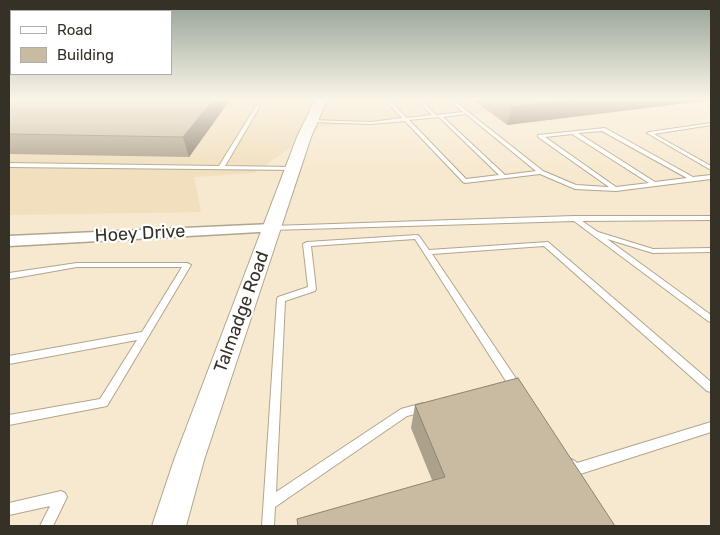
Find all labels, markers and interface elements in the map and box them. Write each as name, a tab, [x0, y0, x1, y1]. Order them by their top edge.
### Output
legend	[10, 10, 172, 75]
text: Road	[57, 21, 93, 39]
text: Building	[57, 46, 114, 64]
street label: Hoey Drive	[94, 221, 186, 247]
street label: Talmadge Road	[210, 248, 274, 376]

